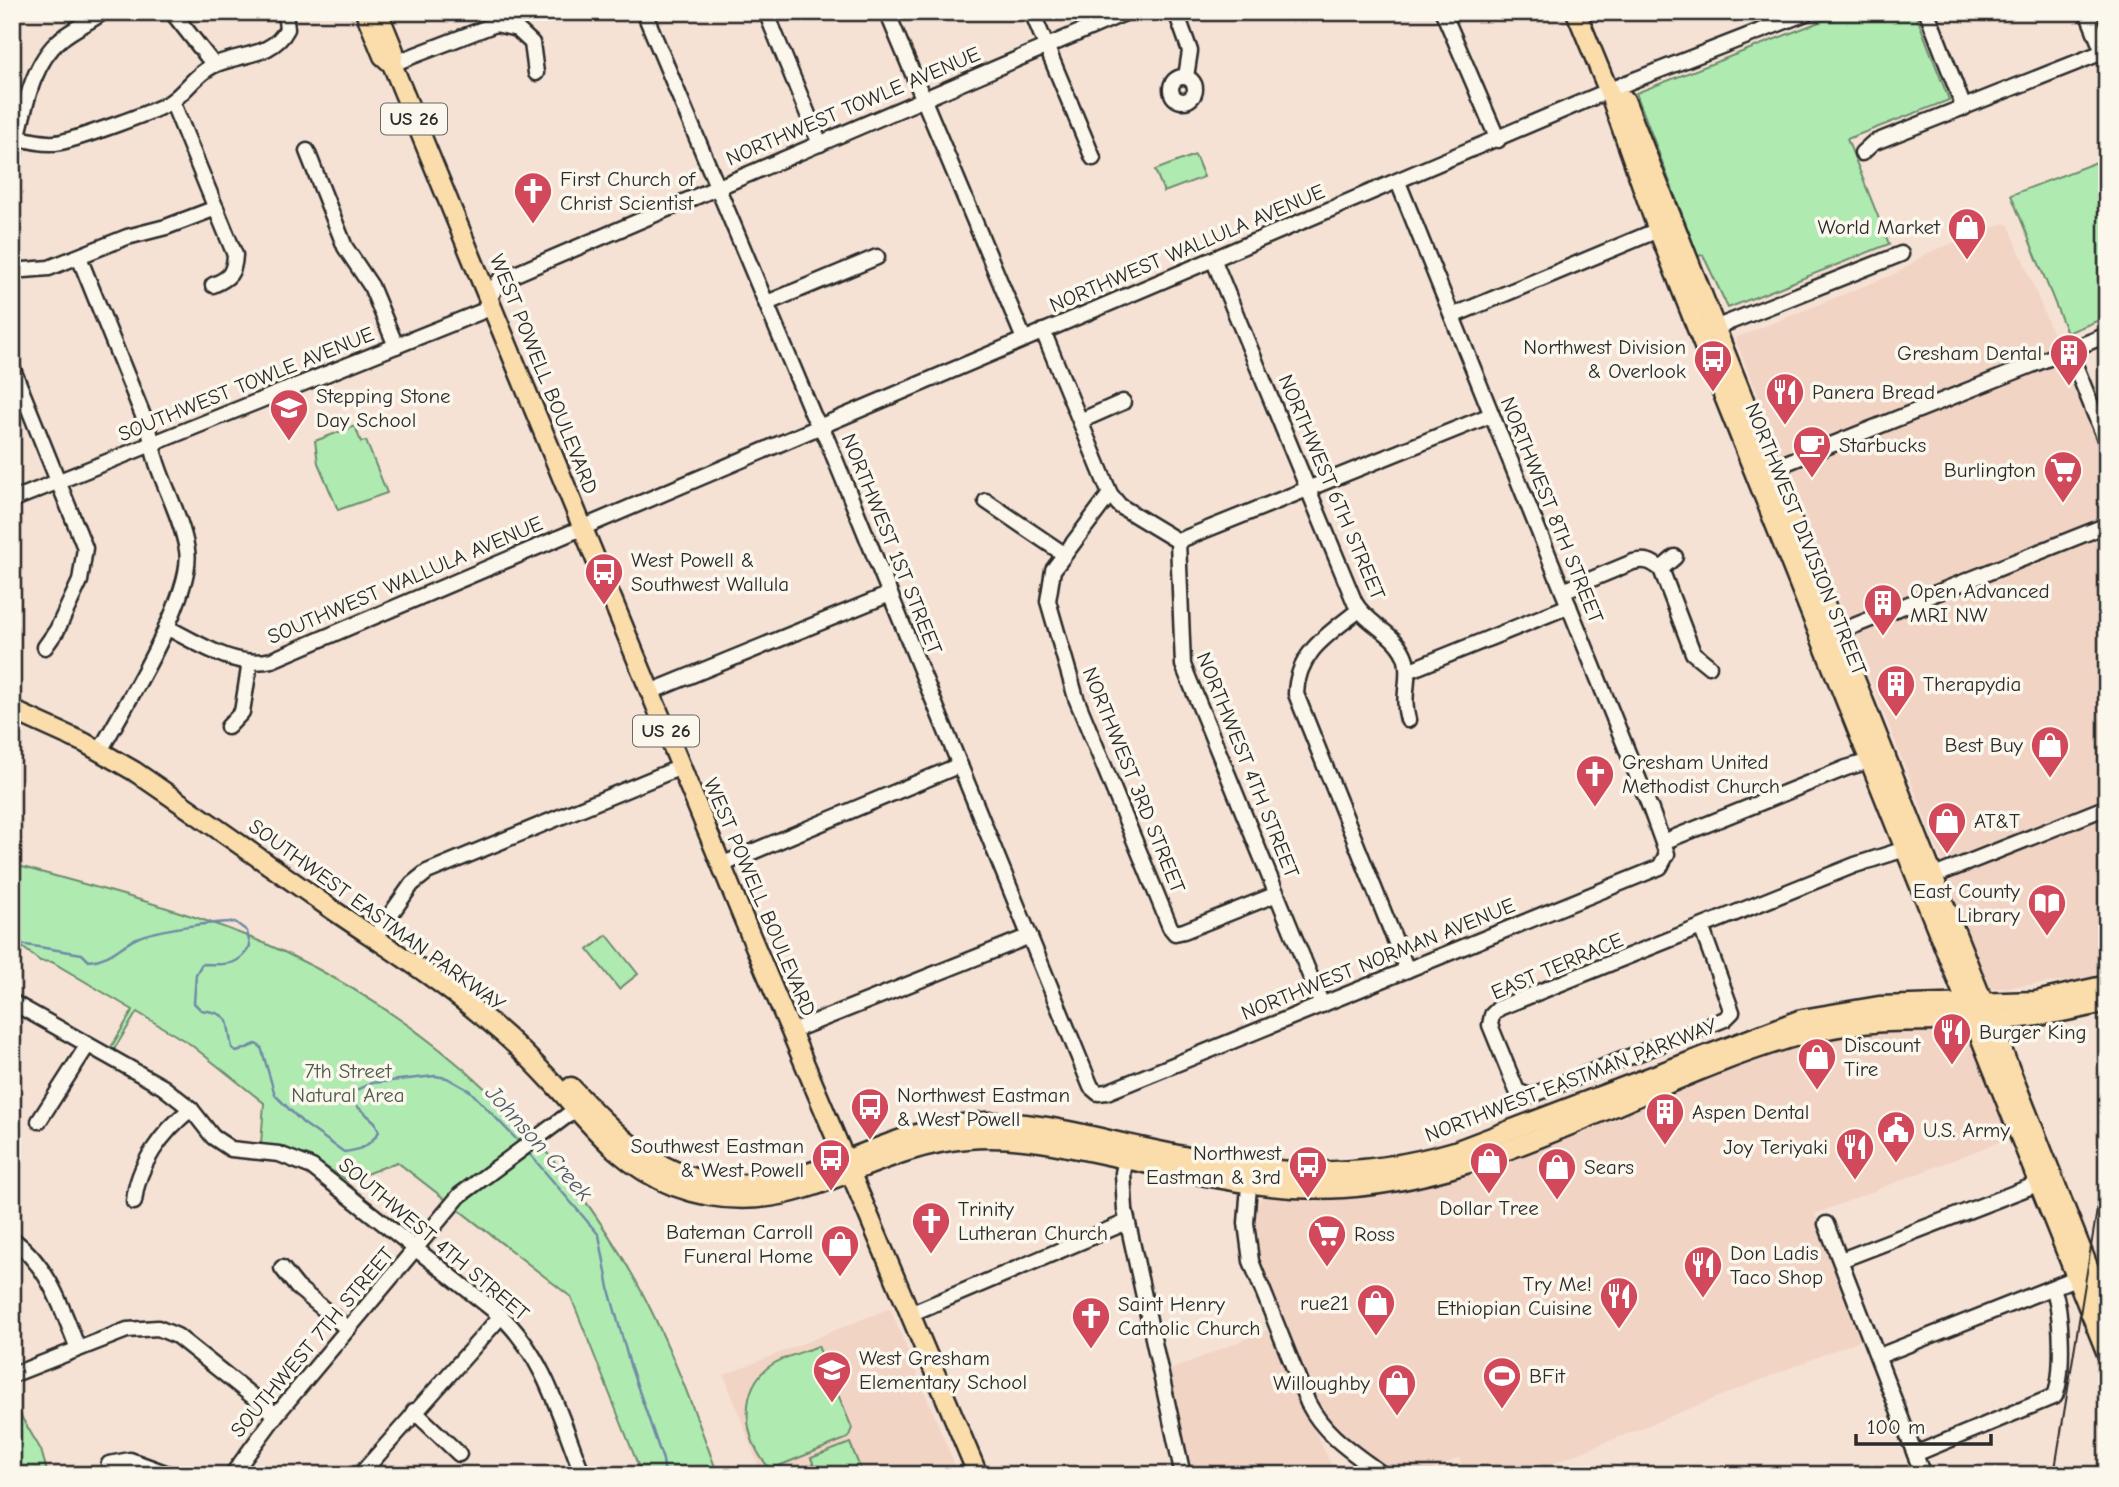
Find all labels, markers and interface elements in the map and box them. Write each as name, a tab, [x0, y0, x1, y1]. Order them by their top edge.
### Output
street label: NORTHWEST TOWLE AVENUE	[722, 41, 984, 171]
road number: US 26	[381, 104, 447, 134]
place label: First Church of Christ Scientist	[560, 167, 696, 215]
church icon: First Church of Christ Scientist	[512, 170, 554, 225]
street label: NORTHWEST WALLULA AVENUE	[1046, 179, 1328, 317]
shop icon: World Market	[1946, 206, 1988, 261]
place label: World Market	[1817, 215, 1941, 239]
street label: WEST POWELL BOULEVARD	[485, 251, 603, 497]
street label: SOUTHWEST TOWLE AVENUE	[115, 322, 377, 446]
building icon: Gresham Dental	[2048, 332, 2090, 387]
place label: Northwest Division & Overlook	[1523, 335, 1686, 383]
bus stop icon: Northwest Division & Overlook	[1692, 338, 1734, 393]
place label: Gresham Dental	[1897, 341, 2042, 365]
street label: NORTHWEST 6TH STREET	[1274, 371, 1390, 603]
restaurant icon: Panera Bread	[1764, 371, 1806, 426]
place label: Panera Bread	[1812, 380, 1935, 404]
place label: Stepping Stone Day School	[316, 384, 451, 432]
school or university icon: Stepping Stone Day School	[268, 387, 310, 442]
street label: NORTHWEST 8TH STREET	[1496, 393, 1608, 627]
street label: NORTHWEST DIVISION STREET	[1740, 399, 1872, 679]
cafe icon: Starbucks	[1791, 424, 1833, 479]
street label: NORTHWEST 1ST STREET	[837, 430, 947, 658]
place label: Starbucks	[1839, 433, 1926, 457]
supermarket icon: Burlington	[2042, 449, 2084, 504]
place label: Burlington	[1944, 458, 2036, 482]
street label: SOUTHWEST WALLULA AVENUE	[264, 511, 546, 649]
place label: West Powell & Southwest Wallula	[631, 548, 789, 596]
bus stop icon: West Powell & Southwest Wallula	[583, 551, 625, 606]
place label: Open Advanced MRI NW	[1910, 579, 2050, 627]
building icon: Open Advanced MRI NW	[1862, 582, 1904, 637]
street label: NORTHWEST 4TH STREET	[1192, 649, 1304, 881]
building icon: Therapydia	[1875, 663, 1917, 718]
street label: NORTHWEST 3RD STREET	[1078, 664, 1190, 896]
place label: Therapydia	[1923, 672, 2021, 696]
road number: US 26	[633, 716, 699, 746]
shop icon: Best Buy	[2029, 724, 2071, 779]
place label: Best Buy	[1945, 733, 2024, 757]
place label: Gresham United Methodist Church	[1622, 750, 1780, 798]
church icon: Gresham United Methodist Church	[1574, 753, 1616, 808]
street label: WEST POWELL BOULEVARD	[699, 774, 821, 1020]
shop icon: AT&T	[1926, 800, 1968, 855]
place label: AT&T	[1974, 809, 2020, 833]
street label: SOUTHWEST EASTMAN PARKWAY	[244, 814, 510, 1016]
place label: East County Library	[1913, 879, 2021, 927]
library icon: East County Library	[2026, 882, 2068, 937]
street label: NORTHWEST NORMAN AVENUE	[1238, 893, 1518, 1025]
street label: EAST TERRACE	[1488, 927, 1626, 1005]
restaurant icon: Burger King	[1931, 1011, 1973, 1066]
street label: NORTHWEST EASTMAN PARKWAY	[1421, 1013, 1721, 1147]
place label: Burger King	[1979, 1020, 2087, 1044]
place label: Discount Tire	[1844, 1033, 1921, 1081]
shop icon: Discount Tire	[1796, 1036, 1838, 1091]
park label: 7th Street Natural Area	[291, 1059, 405, 1107]
water label: Johnson Creek	[479, 1079, 599, 1207]
place label: Northwest Eastman & West Powell	[897, 1083, 1070, 1131]
bus stop icon: Northwest Eastman & West Powell	[849, 1086, 891, 1141]
building icon: Aspen Dental	[1644, 1091, 1686, 1146]
place label: Aspen Dental	[1692, 1100, 1809, 1124]
public building icon: U.S. Army	[1875, 1109, 1917, 1164]
place label: U.S. Army	[1923, 1118, 2010, 1142]
restaurant icon: Joy Teriyaki	[1834, 1126, 1876, 1181]
place label: Southwest Eastman & West Powell	[631, 1134, 804, 1182]
place label: Joy Teriyaki	[1723, 1135, 1828, 1159]
bus stop icon: Southwest Eastman & West Powell	[810, 1137, 852, 1192]
shop icon: Dollar Tree	[1468, 1140, 1510, 1195]
place label: Northwest Eastman & 3rd	[1146, 1141, 1282, 1189]
bus stop icon: Northwest Eastman & 3rd	[1287, 1144, 1329, 1199]
shop icon: Sears	[1536, 1146, 1578, 1201]
street label: SOUTHWEST 4TH STREET	[334, 1152, 534, 1326]
place label: Sears	[1584, 1155, 1634, 1179]
place label: Dollar Tree	[1439, 1196, 1539, 1220]
place label: Trinity Lutheran Church	[958, 1197, 1108, 1245]
church icon: Trinity Lutheran Church	[910, 1200, 952, 1255]
supermarket icon: Ross	[1306, 1213, 1348, 1268]
place label: Bateman Carroll Funeral Home	[666, 1220, 813, 1268]
place label: Ross	[1354, 1222, 1395, 1246]
shop icon: Bateman Carroll Funeral Home	[819, 1223, 861, 1278]
place label: Don Ladis Taco Shop	[1730, 1241, 1823, 1289]
street label: SOUTHWEST 7TH STREET	[225, 1242, 399, 1442]
restaurant icon: Don Ladis Taco Shop	[1682, 1244, 1724, 1299]
place label: Try Me! Ethiopian Cuisine	[1437, 1272, 1592, 1320]
restaurant icon: Try Me! Ethiopian Cuisine	[1598, 1275, 1640, 1330]
shop icon: rue21	[1355, 1282, 1397, 1337]
place label: rue21	[1300, 1291, 1349, 1315]
place label: Saint Henry Catholic Church	[1118, 1292, 1261, 1340]
church icon: Saint Henry Catholic Church	[1070, 1295, 1112, 1350]
place label: West Gresham Elementary School	[859, 1346, 1027, 1394]
school or university icon: West Gresham Elementary School	[811, 1349, 853, 1404]
sports icon: BFit	[1481, 1355, 1523, 1410]
shop icon: Willoughby	[1376, 1362, 1418, 1417]
place label: BFit	[1529, 1364, 1566, 1388]
place label: Willoughby	[1273, 1371, 1371, 1395]
scale bar	[1856, 1403, 1991, 1447]
text: 100 m	[1867, 1415, 1925, 1439]

